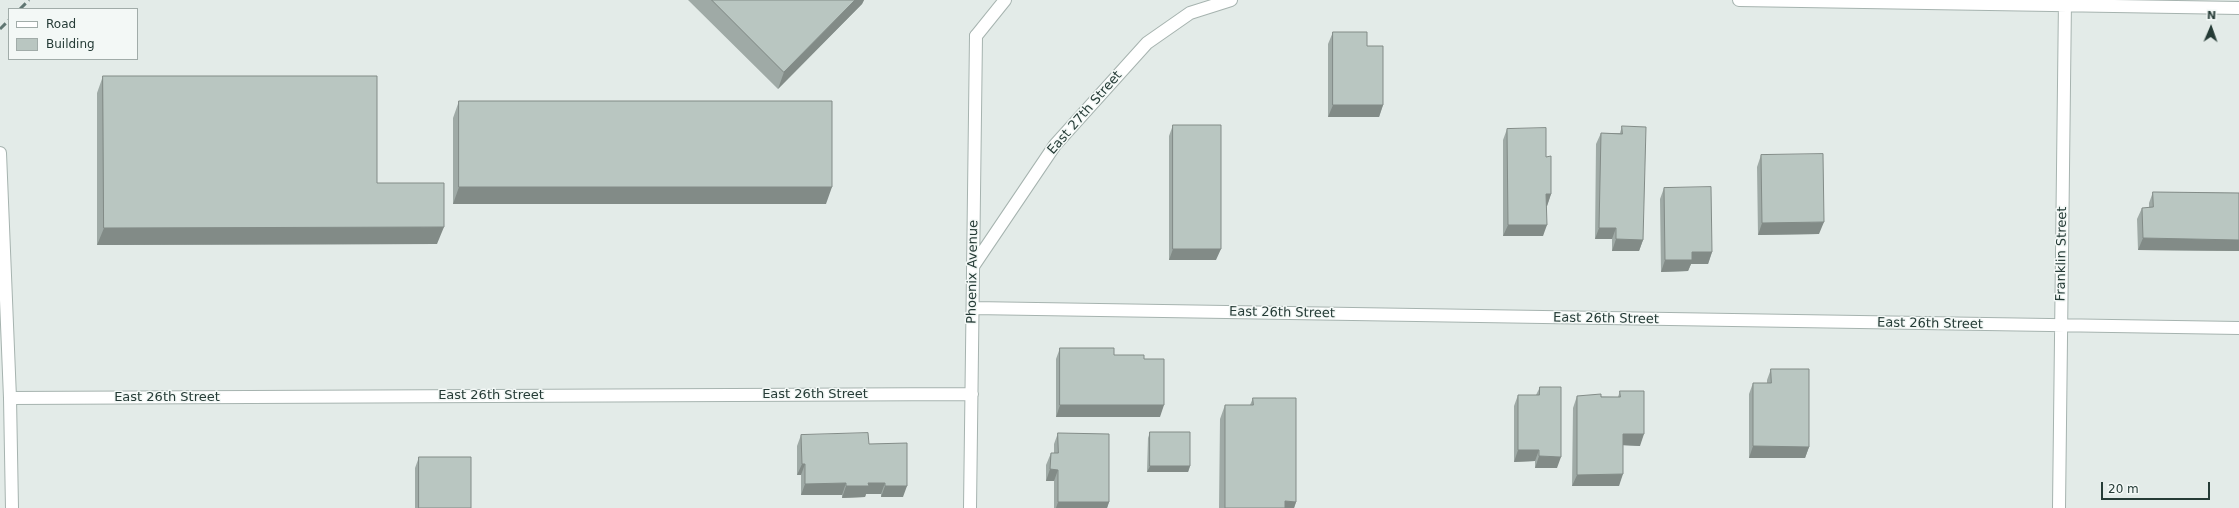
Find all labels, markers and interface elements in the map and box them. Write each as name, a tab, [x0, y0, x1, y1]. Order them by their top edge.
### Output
legend	[8, 8, 138, 60]
north arrow	[2191, 8, 2231, 48]
text: N	[2207, 9, 2216, 22]
text: Road	[46, 17, 76, 31]
text: Building	[46, 37, 95, 51]
street label: East 27th Street	[1044, 68, 1126, 158]
street label: Franklin Street	[2053, 207, 2071, 301]
street label: Phoenix Avenue	[964, 220, 982, 324]
street label: East 26th Street	[1229, 304, 1335, 322]
street label: East 26th Street	[1553, 310, 1659, 328]
street label: East 26th Street	[1877, 315, 1983, 333]
street label: East 26th Street	[762, 387, 868, 403]
street label: East 26th Street	[438, 388, 544, 404]
street label: East 26th Street	[114, 390, 220, 406]
scale bar	[2103, 474, 2212, 500]
text: 20 m	[2108, 482, 2139, 496]

